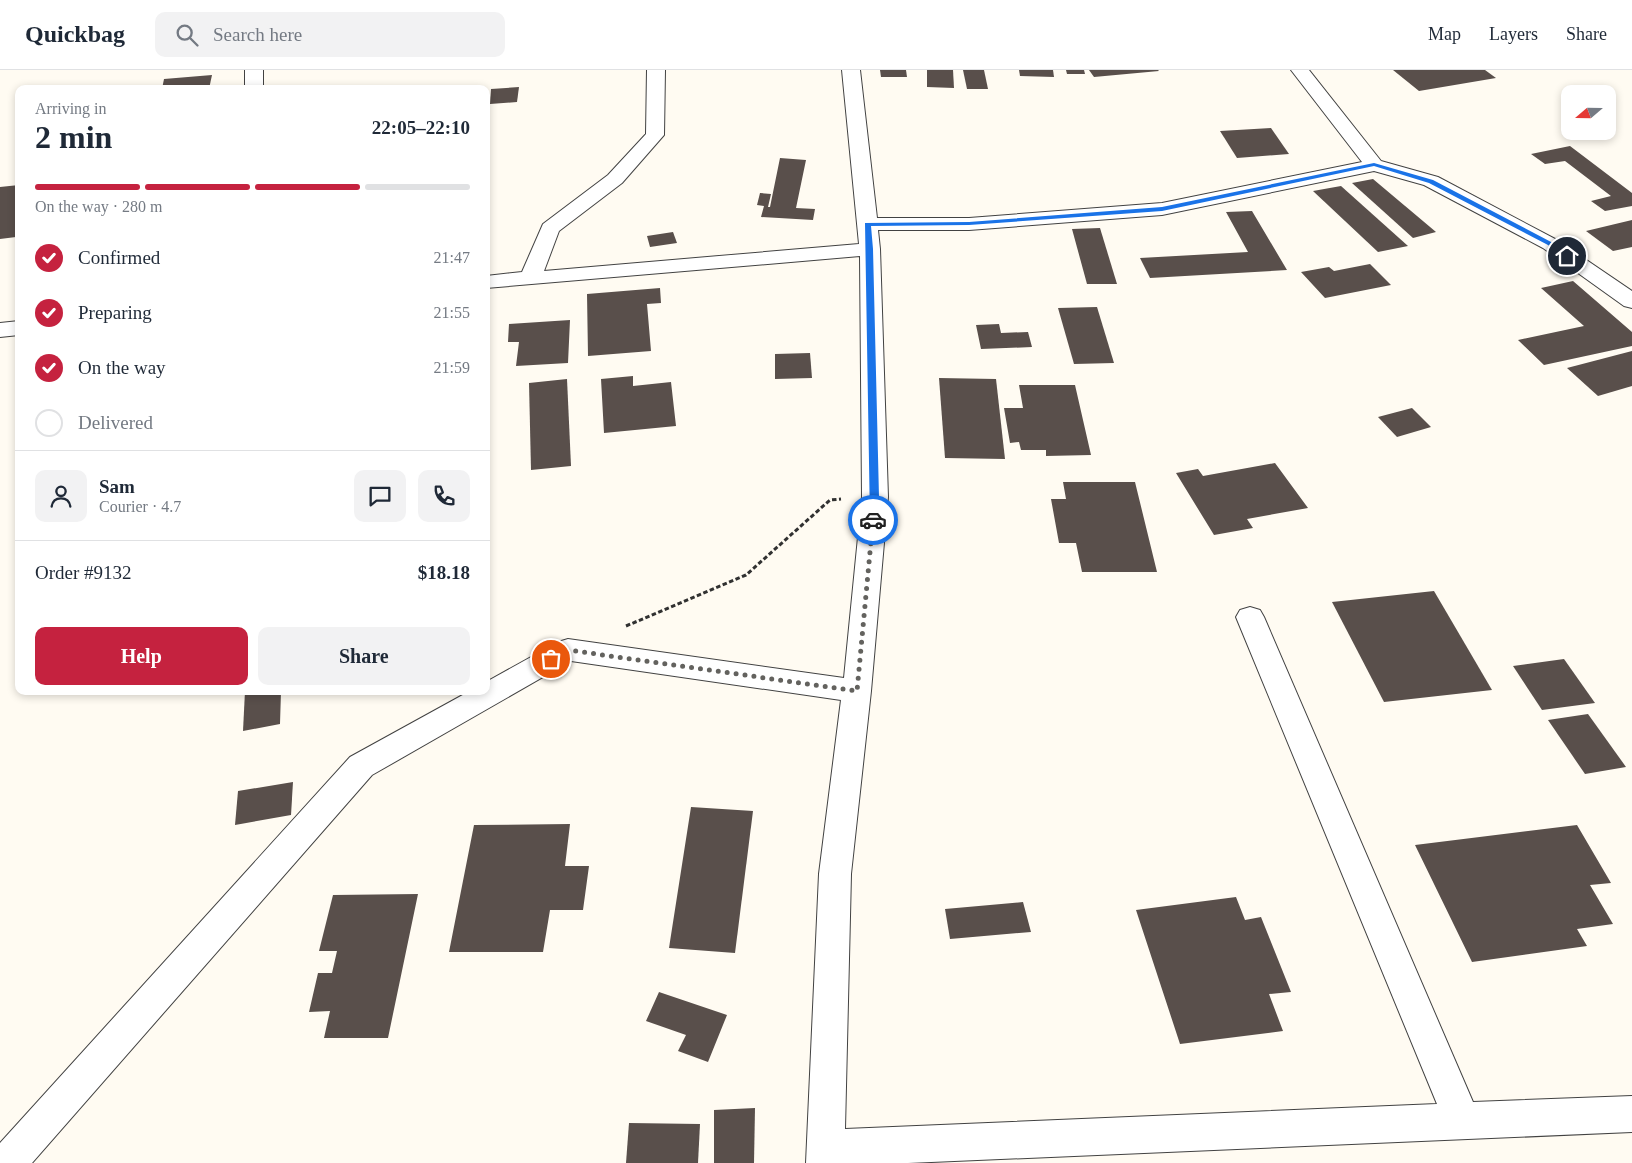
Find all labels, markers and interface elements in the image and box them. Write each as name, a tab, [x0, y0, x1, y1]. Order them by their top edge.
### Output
search box	[155, 12, 505, 57]
text: Quickbag	[25, 21, 125, 47]
icon: search	[173, 21, 201, 49]
text: Search here	[213, 24, 302, 45]
text: Map	[1428, 24, 1461, 44]
text: Layers	[1489, 24, 1538, 44]
text: Share	[1566, 24, 1607, 44]
north arrow	[1561, 85, 1616, 140]
map controls	[1561, 85, 1616, 140]
text: Arriving in	[35, 100, 107, 117]
text: 22:05–22:10	[372, 117, 470, 138]
text: 2 min	[35, 119, 112, 155]
text: On the way · 280 m	[35, 198, 163, 215]
pin	[1546, 235, 1588, 277]
icon: home	[1553, 242, 1581, 270]
icon: check	[35, 244, 63, 272]
text: Confirmed	[78, 247, 160, 268]
text: 21:47	[434, 249, 470, 266]
icon: check	[35, 299, 63, 327]
text: Preparing	[78, 302, 152, 323]
text: 21:55	[434, 304, 470, 321]
icon: check	[35, 354, 63, 382]
text: On the way	[78, 357, 166, 378]
text: 21:59	[434, 359, 470, 376]
text: Delivered	[78, 412, 153, 433]
button: person	[35, 470, 87, 522]
button: chat	[354, 470, 406, 522]
button: phone	[418, 470, 470, 522]
text: Sam	[99, 476, 135, 497]
courier	[848, 495, 898, 545]
text: Courier · 4.7	[99, 498, 181, 515]
icon: car	[859, 506, 887, 534]
text: Order #9132	[35, 562, 132, 583]
text: $18.18	[418, 562, 470, 583]
button: Help	[35, 627, 248, 685]
button: Share	[258, 627, 470, 685]
pin	[530, 638, 572, 680]
icon: bag	[537, 645, 565, 673]

